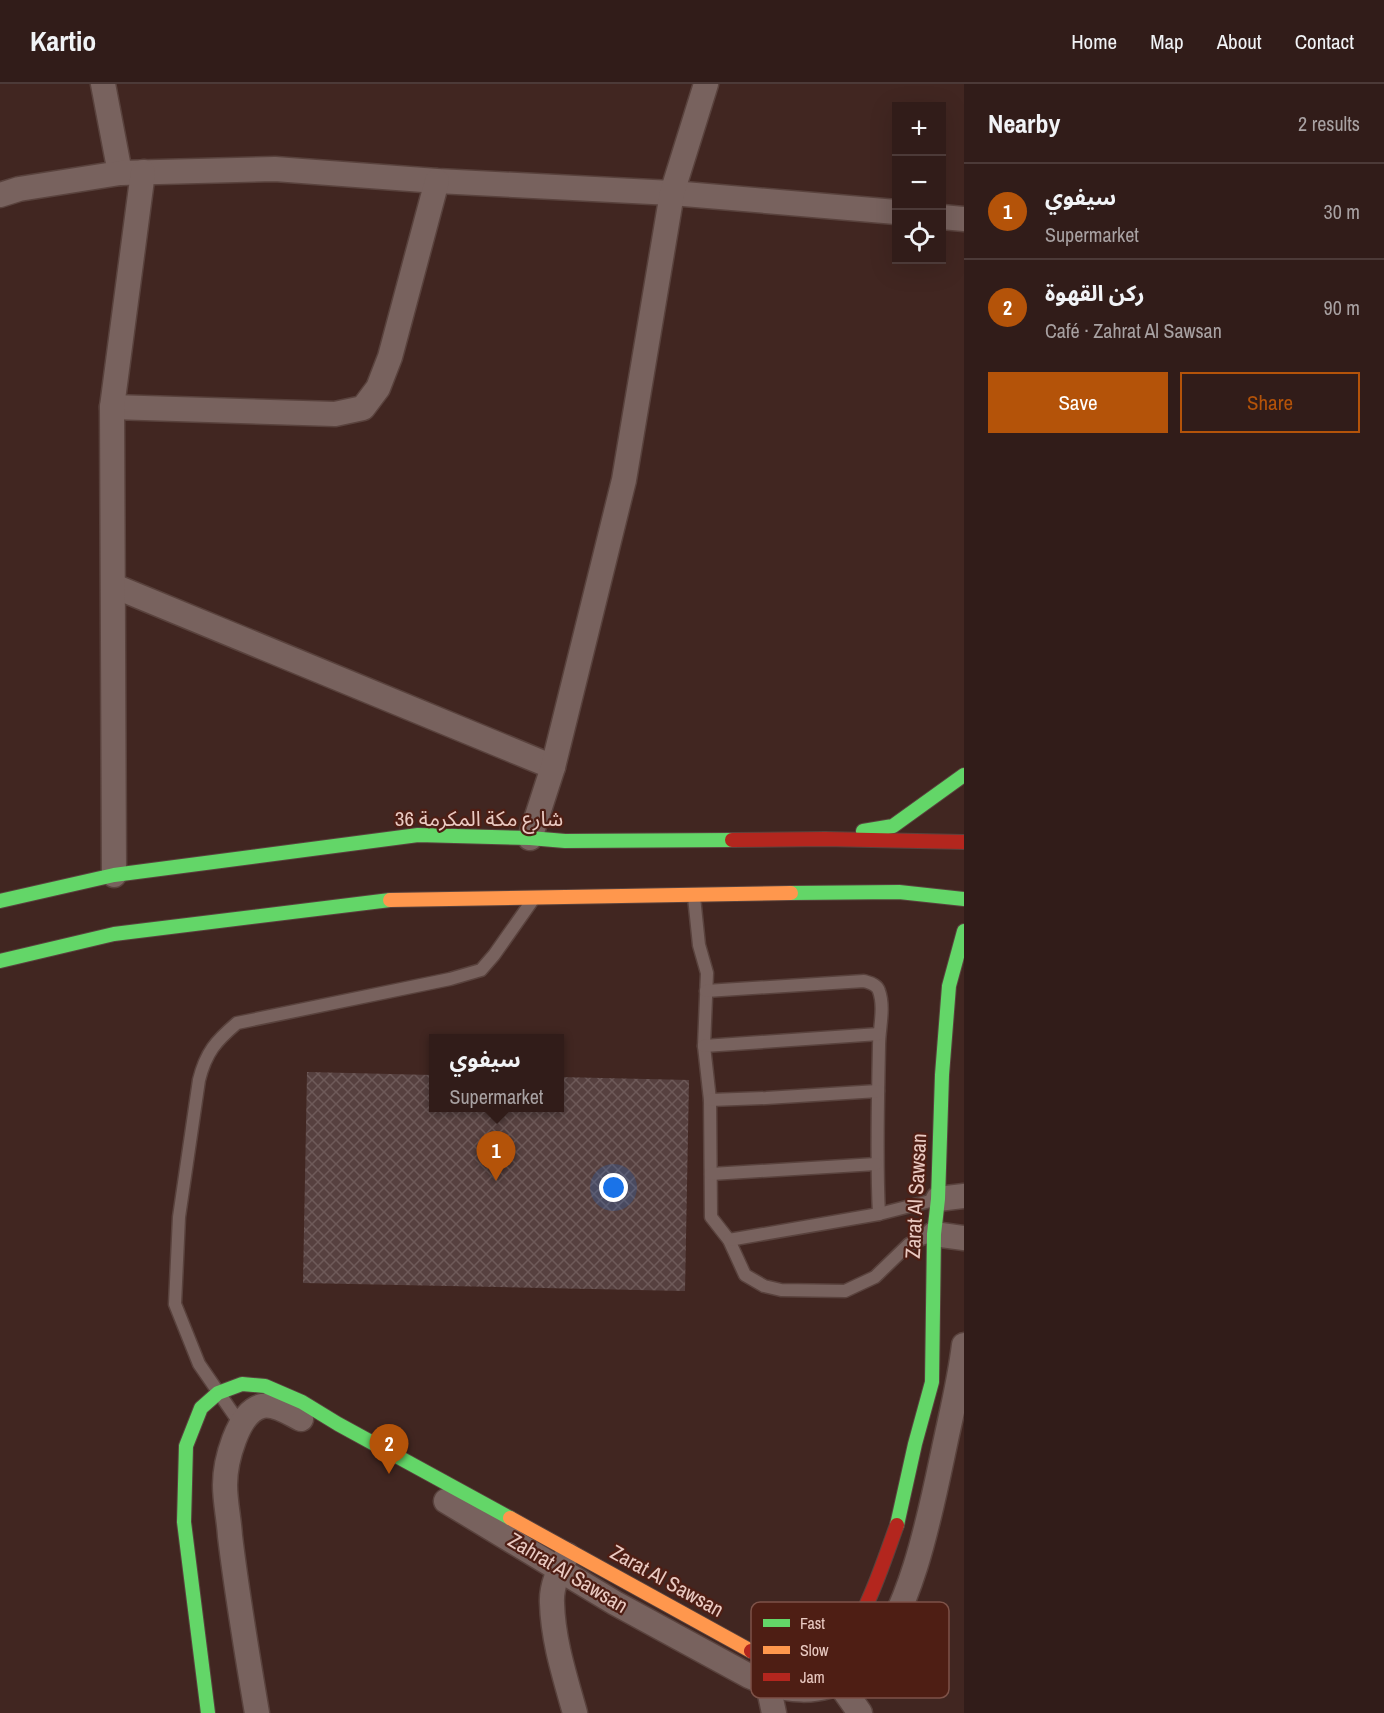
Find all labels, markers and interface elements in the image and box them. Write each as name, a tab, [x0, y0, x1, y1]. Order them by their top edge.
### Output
text: Kartio	[30, 22, 96, 60]
text: Home	[1071, 27, 1117, 56]
text: Map	[1150, 27, 1184, 56]
text: About	[1217, 27, 1262, 56]
text: Contact	[1295, 27, 1354, 56]
map controls	[892, 102, 946, 264]
button: +	[892, 102, 946, 156]
text: Nearby	[988, 106, 1060, 141]
text: 2 results	[1298, 110, 1360, 137]
button: −	[892, 156, 946, 210]
text: سيفوي	[1045, 182, 1116, 212]
text: 1	[1003, 198, 1012, 225]
text: 30 m	[1324, 198, 1360, 225]
button: locate	[892, 210, 946, 264]
text: Supermarket	[1045, 221, 1139, 248]
text: ركن القهوة	[1045, 278, 1144, 308]
text: 2	[1003, 294, 1012, 321]
text: 90 m	[1324, 294, 1360, 321]
text: Café · Zahrat Al Sawsan	[1045, 317, 1222, 344]
button: Save	[988, 372, 1168, 433]
button: Share	[1180, 372, 1360, 433]
street label: شارع مكة المكرمة 36	[395, 804, 563, 834]
popup	[429, 1034, 564, 1112]
text: سيفوي	[450, 1044, 521, 1074]
text: Supermarket	[450, 1083, 543, 1110]
pin: 1	[476, 1132, 516, 1181]
street label: Zarat Al Sawsan	[898, 1133, 933, 1259]
your location	[599, 1173, 628, 1202]
pin: 2	[370, 1424, 408, 1474]
street label: Zahrat Al Sawsan	[503, 1525, 634, 1620]
street label: Zarat Al Sawsan	[605, 1537, 729, 1624]
legend	[751, 1602, 949, 1698]
text: Fast	[800, 1612, 825, 1634]
text: Slow	[800, 1639, 829, 1661]
text: Jam	[800, 1666, 825, 1688]

